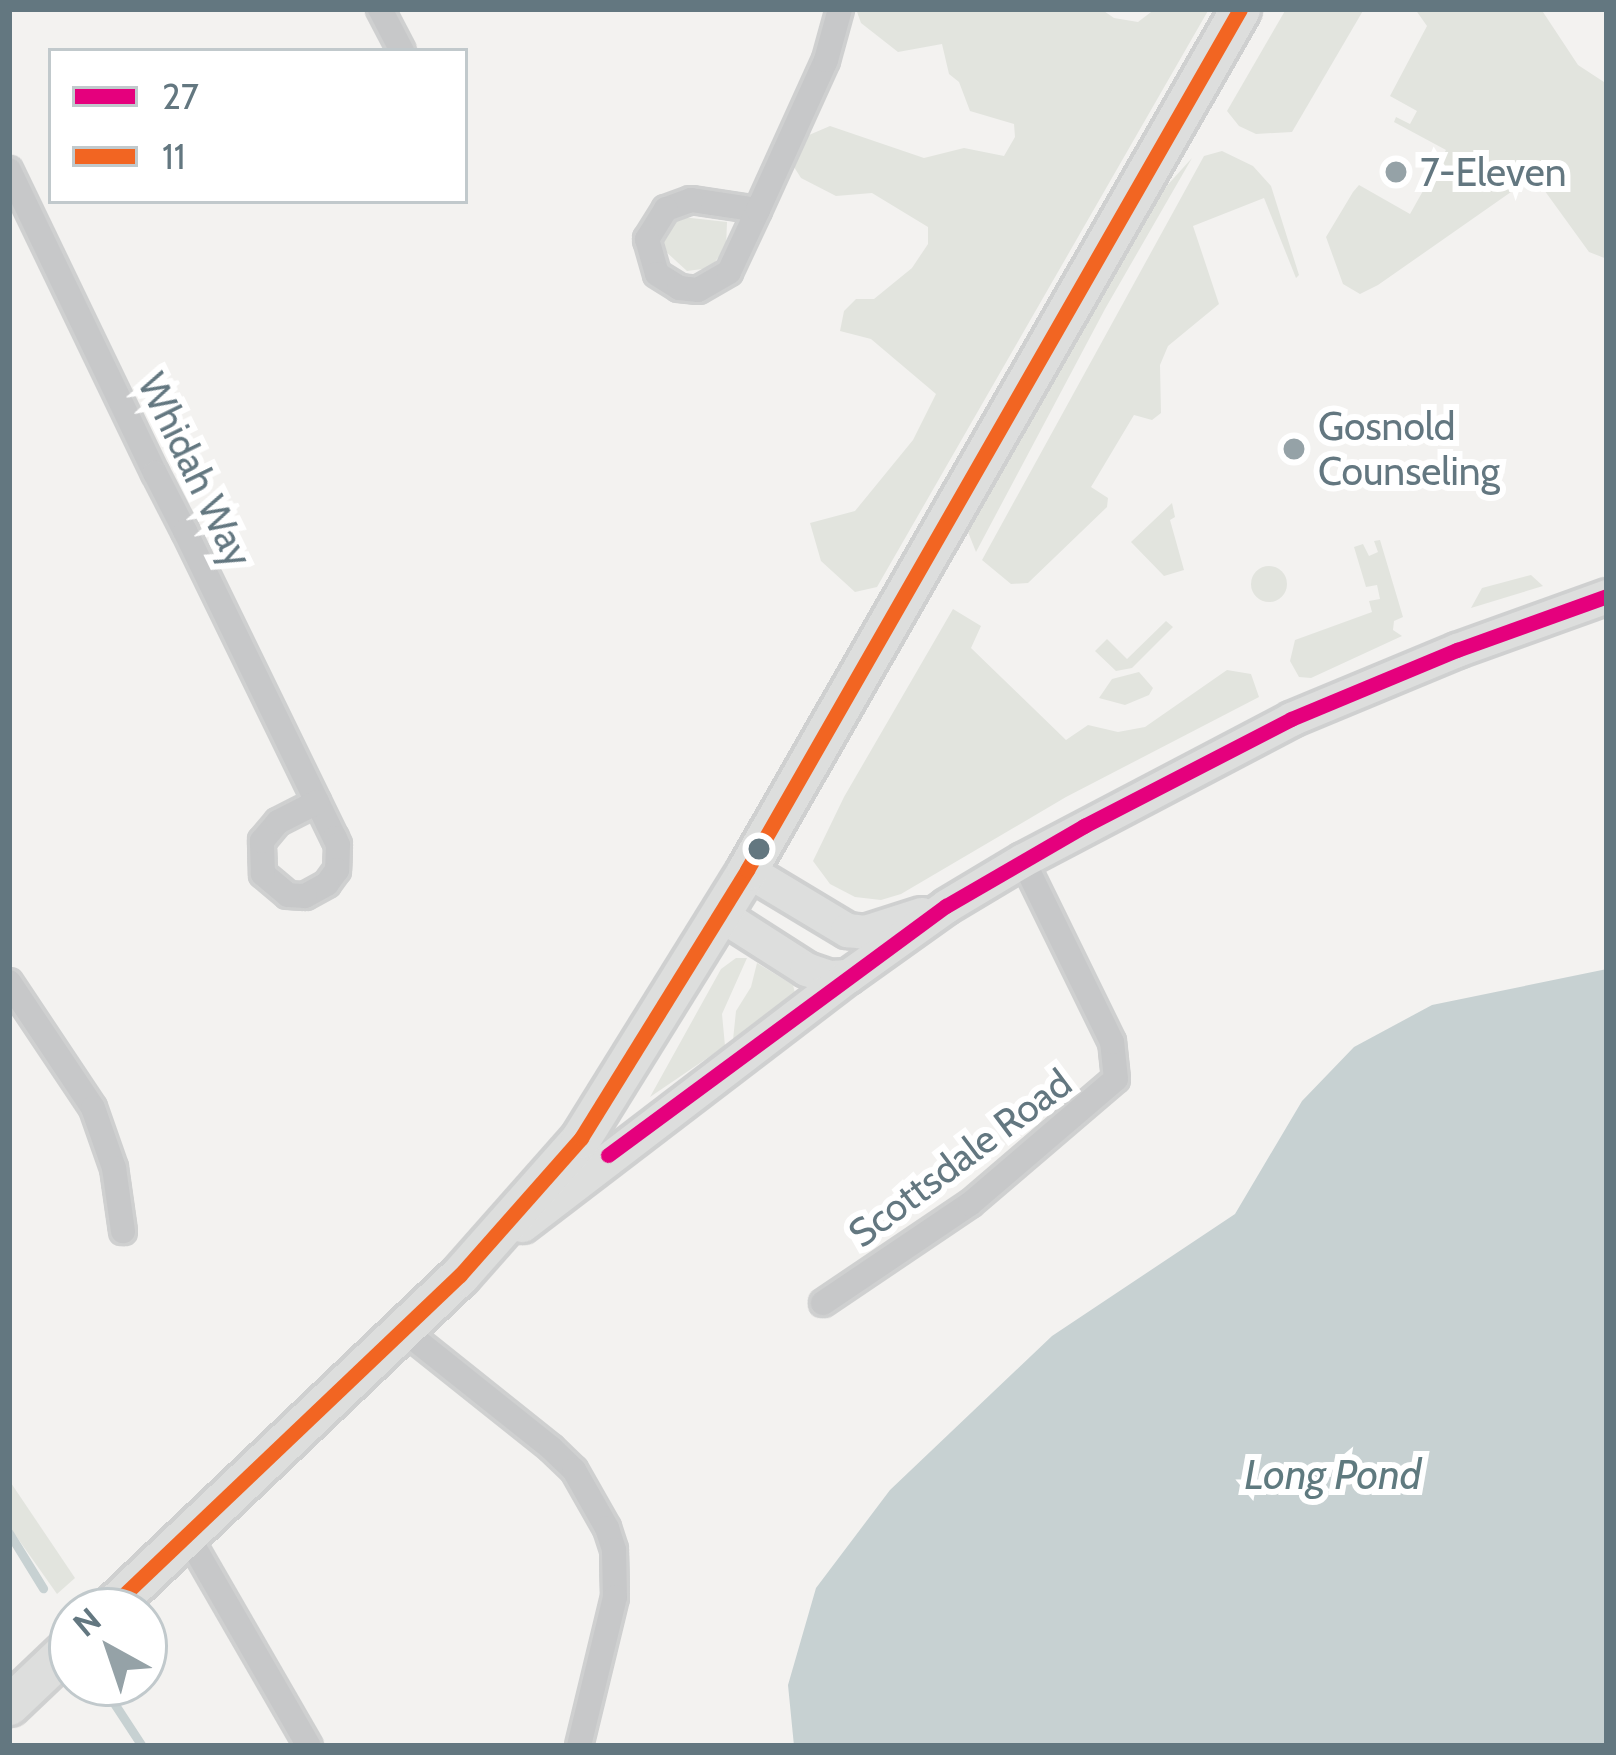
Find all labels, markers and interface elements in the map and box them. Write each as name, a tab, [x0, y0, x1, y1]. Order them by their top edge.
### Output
legend	[48, 48, 468, 204]
text: 27	[162, 74, 199, 118]
text: 11	[162, 134, 185, 178]
place label: 7-Eleven	[1420, 149, 1567, 195]
marker: 7-Eleven	[1383, 159, 1409, 185]
street label: Whidah Way	[128, 366, 262, 574]
place label: Gosnold Counseling	[1318, 404, 1500, 495]
marker: Gosnold Counseling	[1281, 436, 1307, 462]
unlabelled marker	[748, 838, 770, 860]
street label: Scottsdale Road	[839, 1059, 1081, 1257]
water label: Long Pond	[1244, 1449, 1422, 1499]
north arrow	[48, 1587, 168, 1707]
text: N	[65, 1599, 109, 1645]

